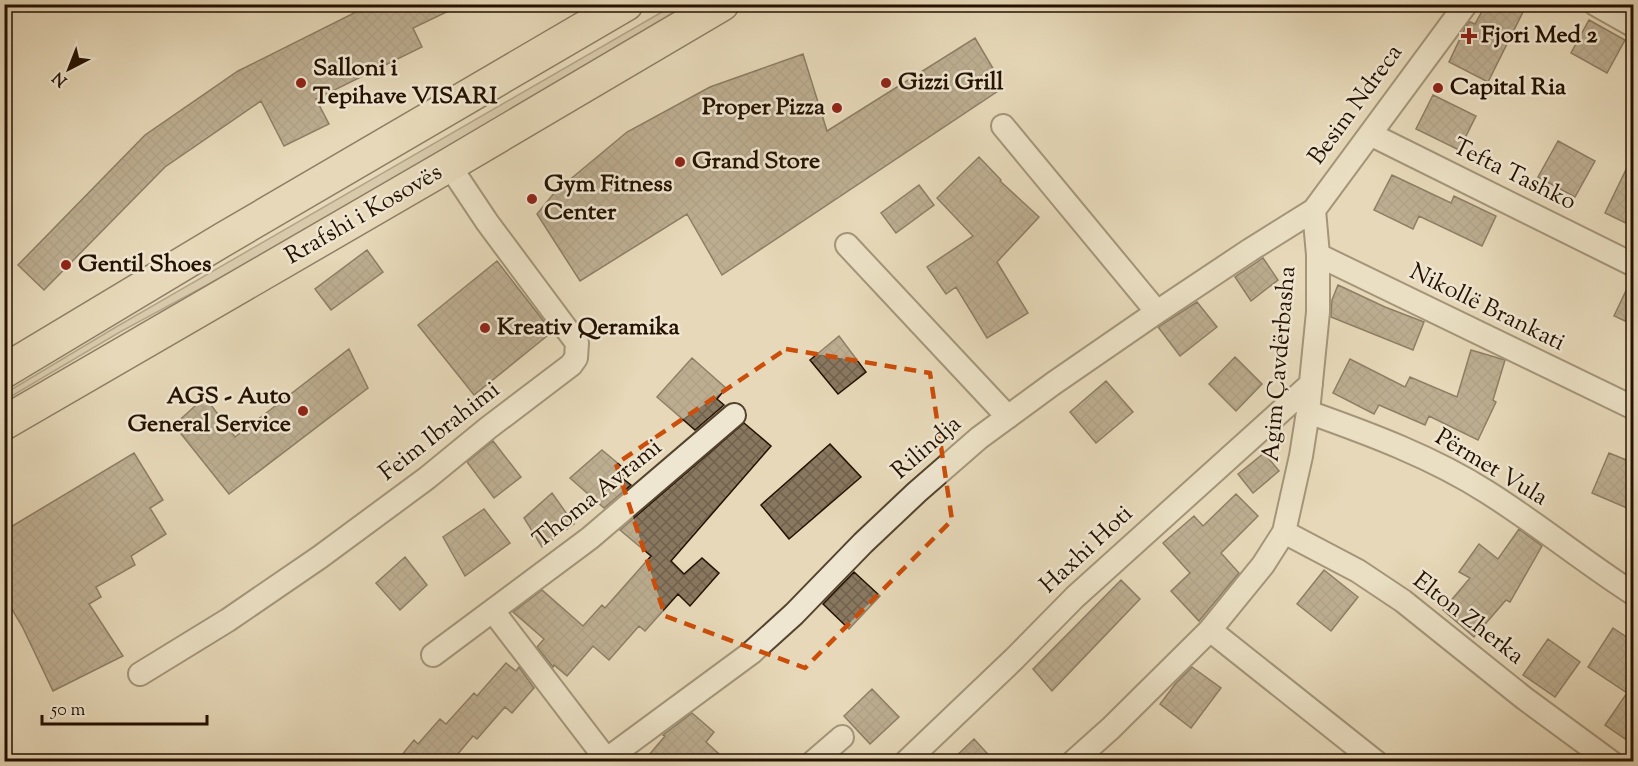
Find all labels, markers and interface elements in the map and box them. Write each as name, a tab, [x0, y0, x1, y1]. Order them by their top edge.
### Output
place label: Fjori Med 2	[1481, 19, 1598, 53]
marker: Fjori Med 2	[1462, 29, 1476, 43]
street label: Besim Ndreca	[1301, 38, 1411, 172]
north arrow	[39, 39, 99, 99]
place label: Salloni i Tepihave VISARI	[313, 52, 497, 114]
text: N	[48, 65, 73, 91]
place label: Gizzi Grill	[898, 66, 1004, 100]
place label: Capital Ria	[1450, 71, 1567, 105]
marker: Salloni i Tepihave VISARI	[294, 76, 308, 90]
marker: Gizzi Grill	[879, 76, 893, 90]
marker: Capital Ria	[1431, 81, 1445, 95]
place label: Proper Pizza	[702, 91, 826, 125]
marker: Proper Pizza	[830, 101, 844, 115]
street label: Tefta Tashko	[1446, 130, 1582, 220]
place label: Grand Store	[692, 145, 820, 179]
marker: Grand Store	[673, 155, 687, 169]
street label: Rrafshi i Kosovës	[279, 156, 449, 274]
place label: Gym Fitness Center	[544, 168, 672, 230]
marker: Gym Fitness Center	[525, 192, 539, 206]
place label: Gentil Shoes	[78, 248, 212, 282]
street label: Nikollë Brankati	[1403, 256, 1571, 360]
marker: Gentil Shoes	[59, 258, 73, 272]
street label: Agim Çavdërbasha	[1255, 265, 1305, 463]
place label: Kreativ Qeramika	[497, 311, 681, 345]
marker: Kreativ Qeramika	[478, 321, 492, 335]
street label: Feim Ibrahimi	[372, 374, 508, 490]
place label: AGS - Auto General Service	[127, 380, 291, 442]
marker: AGS - Auto General Service	[296, 404, 310, 418]
street label: Rilindja	[885, 408, 969, 488]
street label: Përmet Vula	[1428, 421, 1554, 515]
street label: Thoma Avrami	[526, 431, 670, 557]
street label: Haxhi Hoti	[1033, 498, 1141, 602]
street label: Elton Zherka	[1405, 565, 1531, 673]
scale bar	[42, 688, 207, 726]
text: 50 m	[50, 698, 86, 724]

